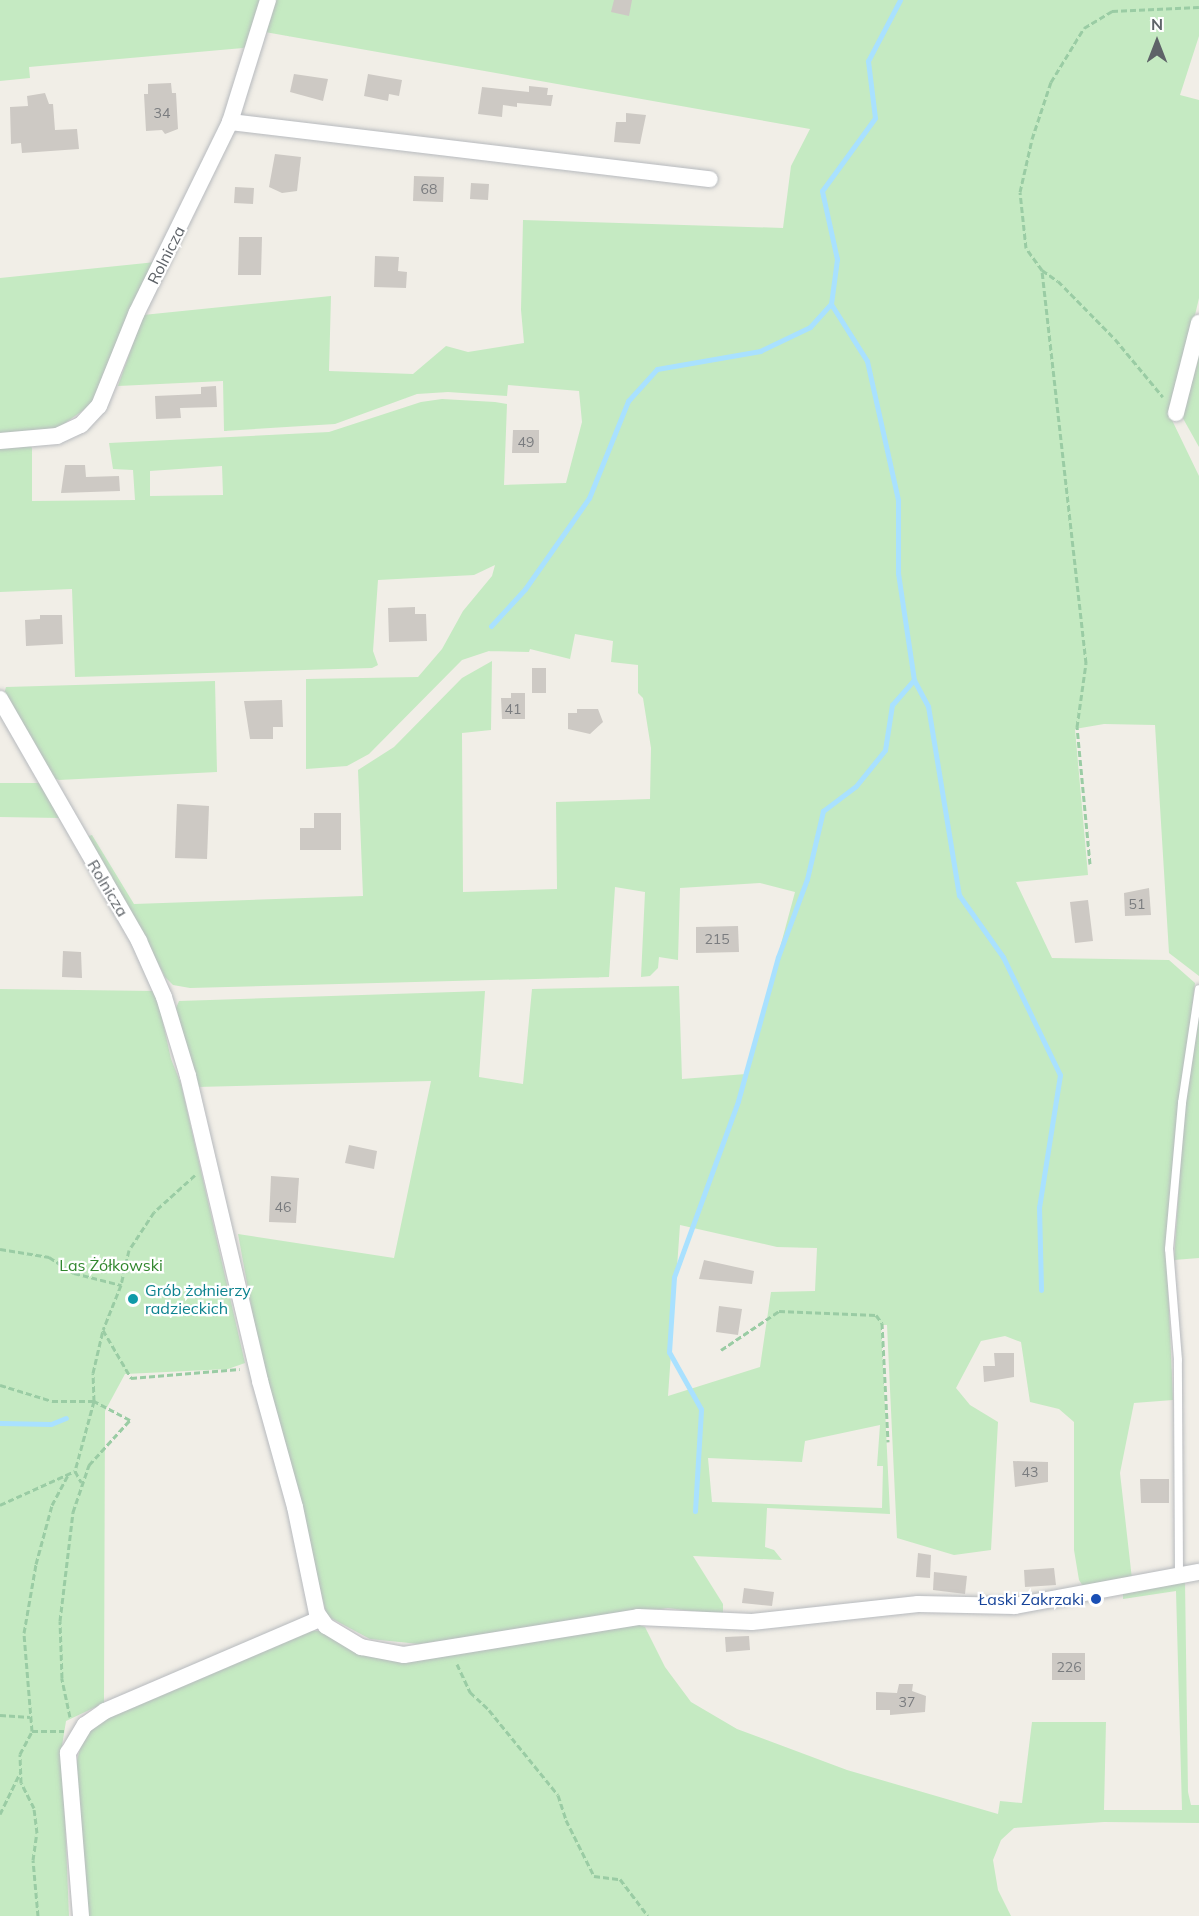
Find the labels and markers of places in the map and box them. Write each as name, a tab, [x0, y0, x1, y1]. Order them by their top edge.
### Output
place label: Grób żołnierzy radzieckich	[145, 1280, 251, 1318]
marker: Grób żołnierzy radzieckich	[126, 1292, 140, 1306]
place label: Łaski Zakrzaki	[979, 1589, 1084, 1609]
marker: Łaski Zakrzaki	[1089, 1592, 1103, 1606]

